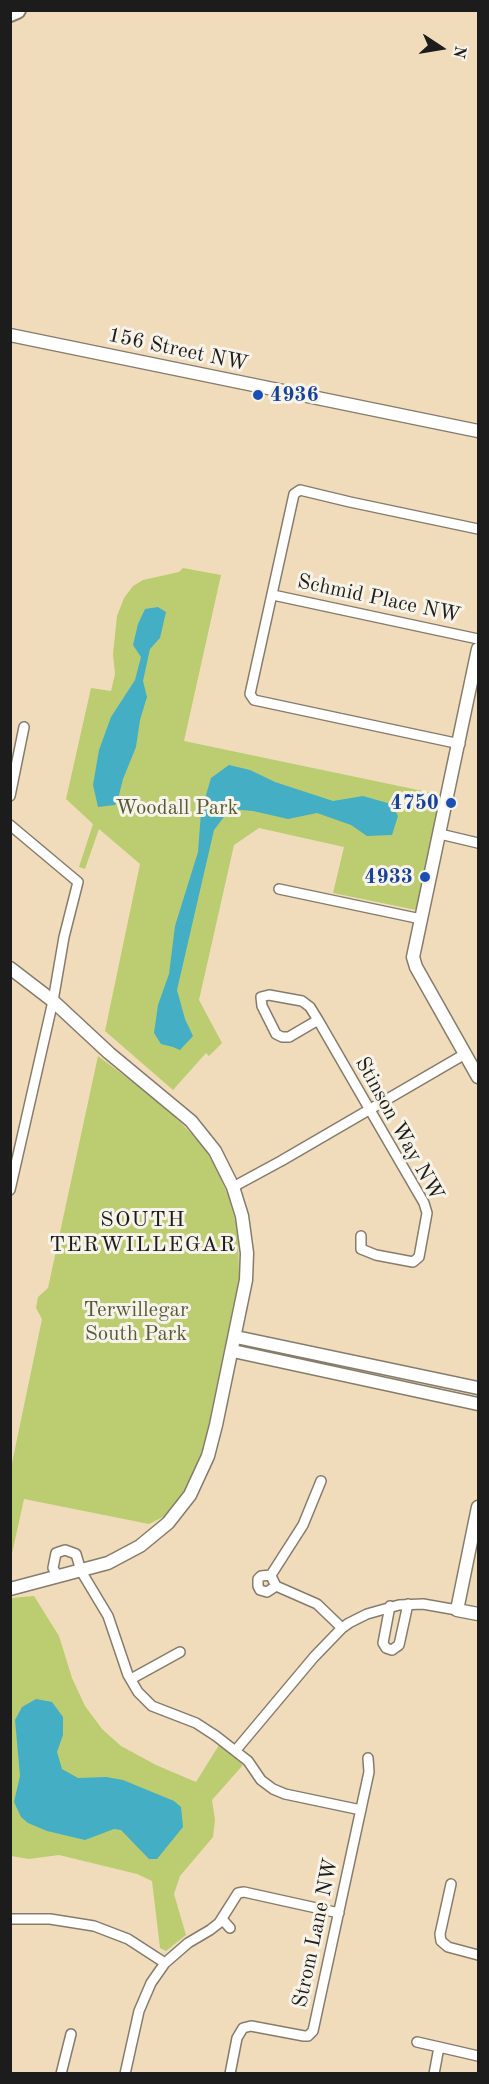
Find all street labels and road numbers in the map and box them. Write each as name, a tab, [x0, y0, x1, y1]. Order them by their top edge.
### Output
street label: 156 Street NW	[106, 323, 250, 377]
street label: Schmid Place NW	[295, 569, 463, 629]
street label: Stinson Way NW	[349, 1053, 449, 1205]
street label: Strom Lane NW	[288, 1856, 344, 2010]

